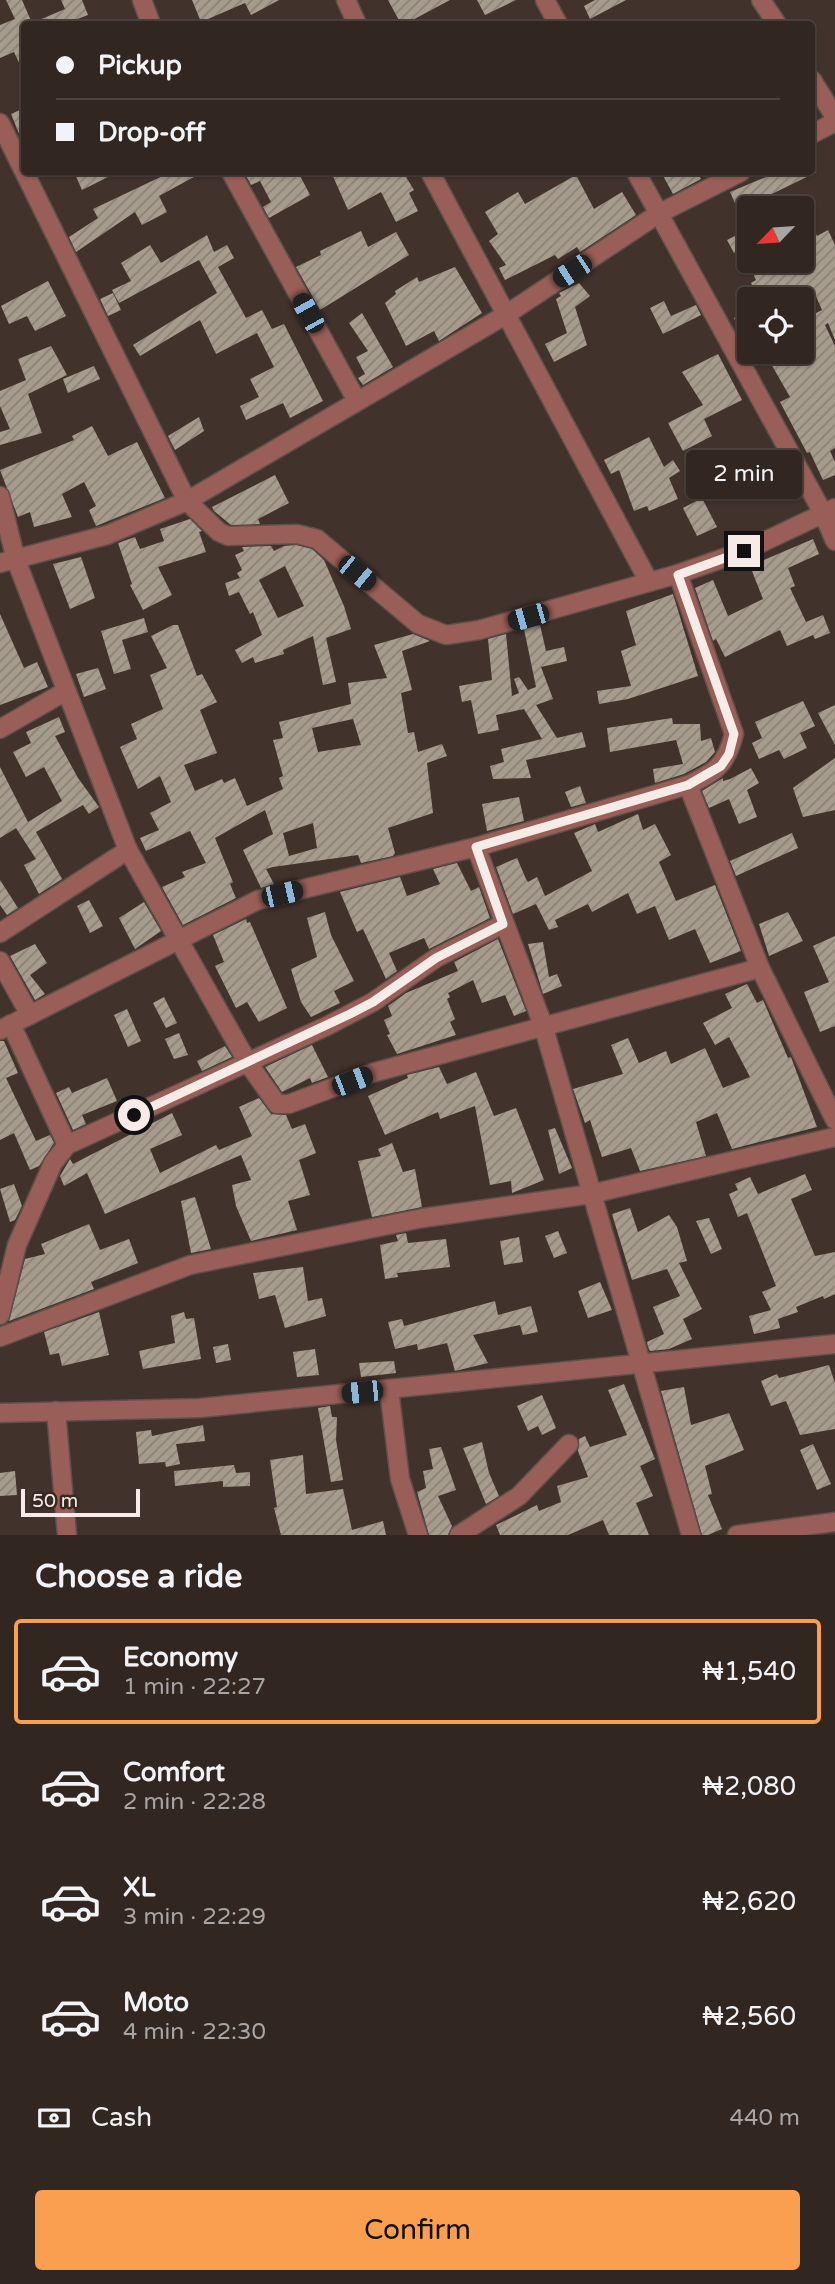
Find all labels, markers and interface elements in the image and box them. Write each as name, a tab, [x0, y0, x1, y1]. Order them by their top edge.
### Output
text: Pickup	[98, 50, 182, 81]
text: Drop-off	[98, 117, 205, 148]
north arrow	[737, 196, 814, 273]
map controls	[737, 196, 814, 364]
car	[549, 251, 596, 291]
button: locate	[737, 287, 814, 364]
car	[289, 290, 328, 336]
callout: 2 min	[686, 449, 802, 498]
text: 2 min	[713, 460, 775, 488]
route end	[728, 535, 760, 567]
car	[335, 552, 380, 594]
car	[505, 601, 552, 633]
car	[260, 879, 305, 909]
car	[329, 1064, 376, 1098]
route start	[118, 1099, 150, 1131]
car	[341, 1379, 384, 1405]
scale bar	[21, 1486, 140, 1518]
text: 50 m	[32, 1490, 78, 1512]
text: Choose a ride	[35, 1558, 242, 1596]
icon: car	[39, 1640, 102, 1703]
text: Economy	[123, 1642, 238, 1673]
text: ₦1,540	[702, 1656, 796, 1687]
text: 1 min · 22:27	[123, 1673, 266, 1701]
icon: car	[39, 1755, 102, 1818]
text: Comfort	[123, 1757, 225, 1788]
text: ₦2,080	[702, 1771, 796, 1802]
text: 2 min · 22:28	[123, 1788, 266, 1816]
icon: car	[39, 1870, 102, 1933]
text: XL	[123, 1872, 155, 1903]
text: ₦2,620	[702, 1886, 796, 1917]
text: 3 min · 22:29	[123, 1903, 266, 1931]
icon: car	[39, 1985, 102, 2048]
text: Moto	[123, 1987, 189, 2018]
text: ₦2,560	[702, 2001, 796, 2032]
text: 4 min · 22:30	[123, 2018, 266, 2046]
icon: cash	[35, 2099, 73, 2137]
text: Cash	[91, 2102, 152, 2133]
text: 440 m	[730, 2104, 800, 2132]
button: Confirm	[35, 2190, 800, 2270]

